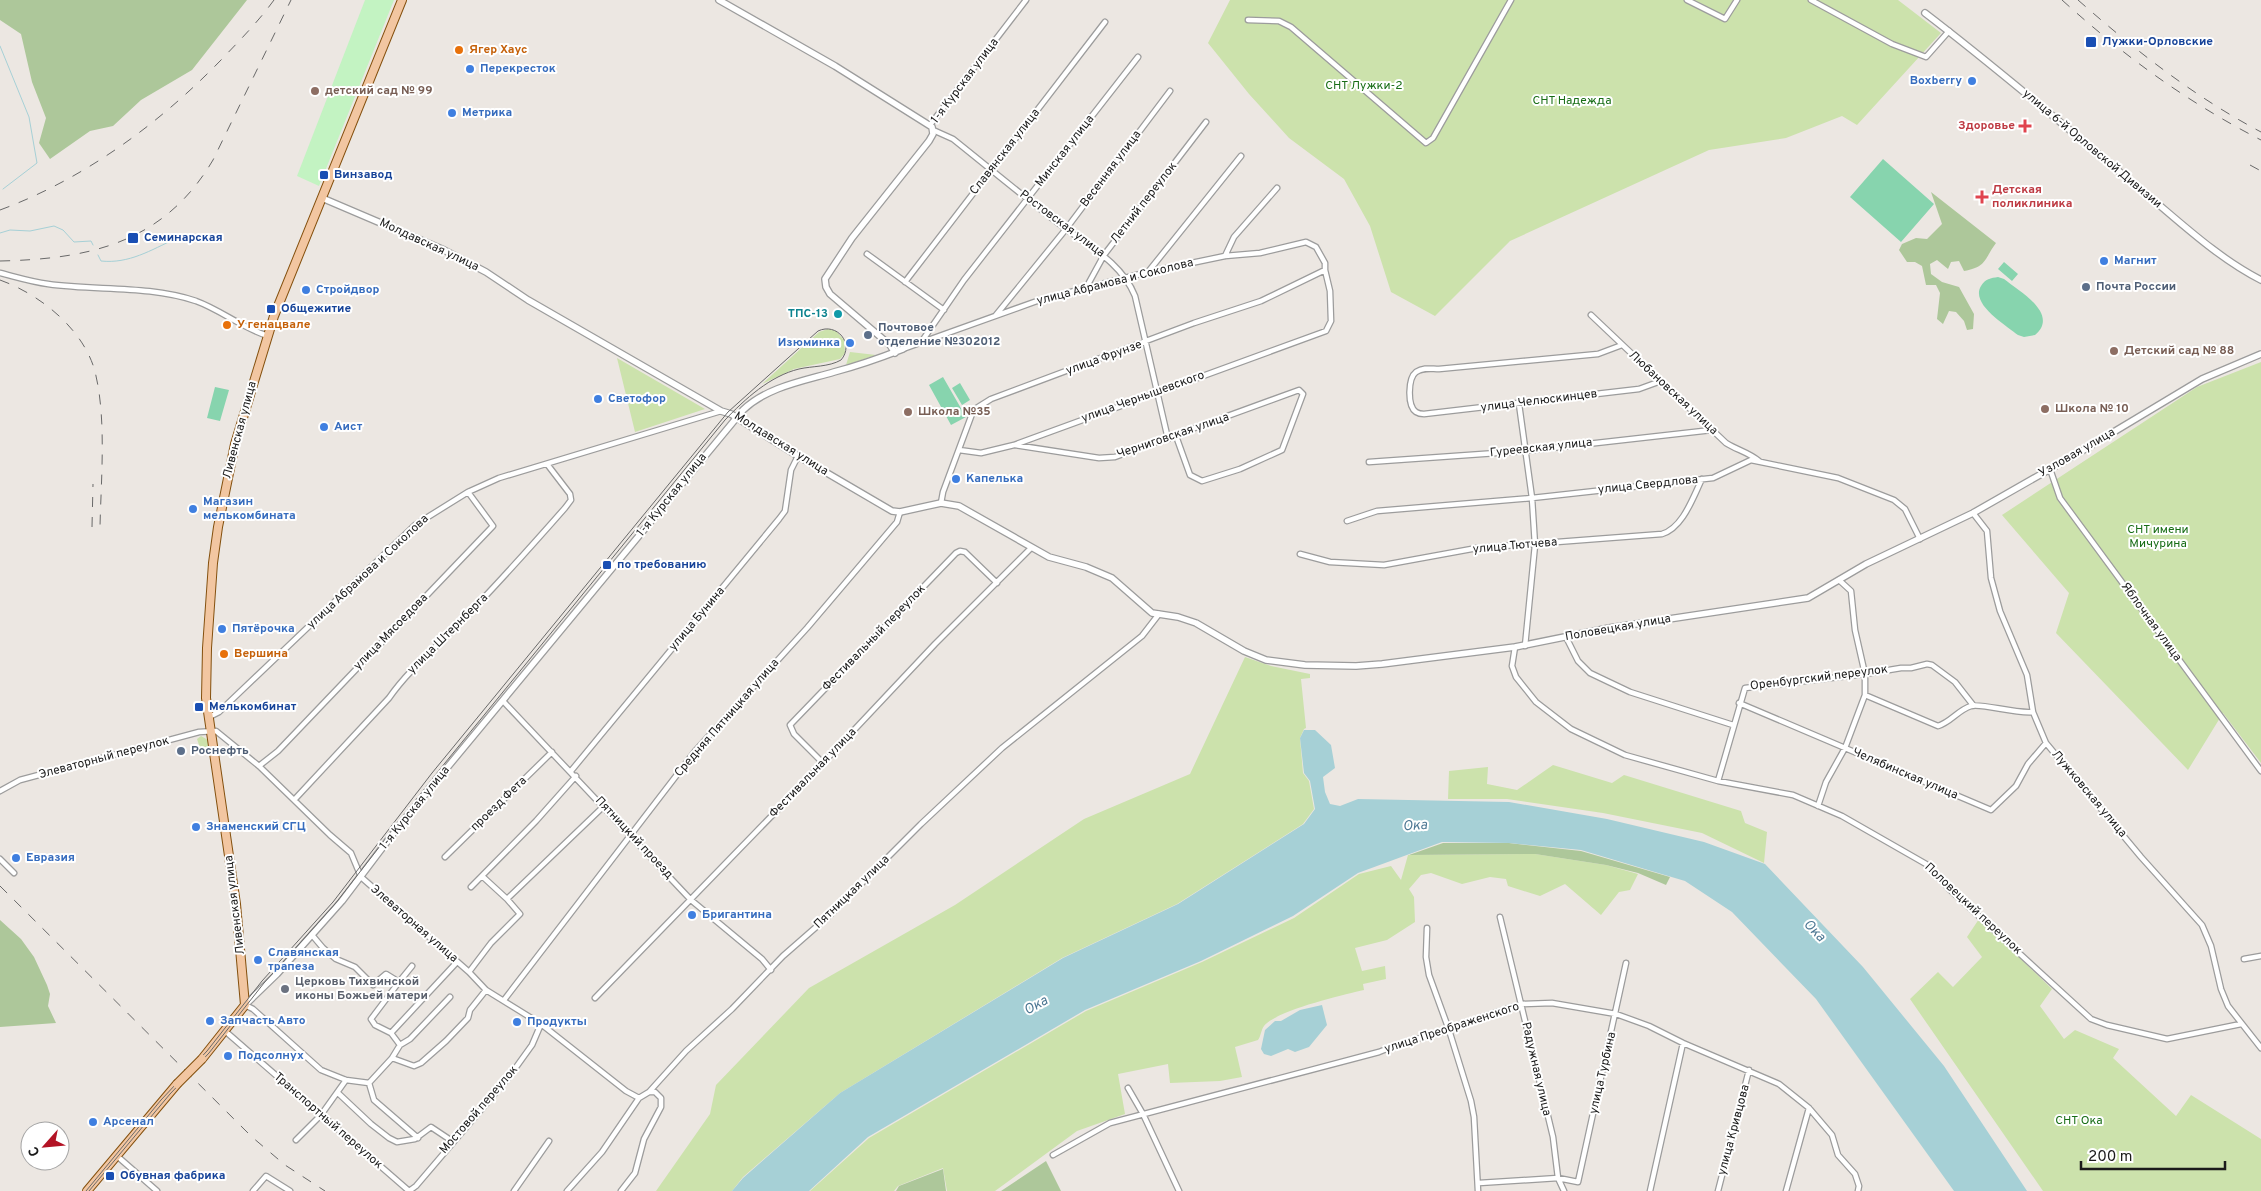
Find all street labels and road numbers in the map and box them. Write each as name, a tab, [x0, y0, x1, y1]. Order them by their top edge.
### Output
street label: 1-я Курская улица	[928, 35, 1002, 127]
street label: улица 6-й Орловской Дивизии	[2019, 86, 2165, 212]
street label: Славянская улица	[966, 106, 1044, 198]
street label: Минская улица	[1032, 112, 1098, 190]
street label: Весенняя улица	[1077, 127, 1145, 211]
street label: Летний переулок	[1107, 159, 1181, 247]
street label: Ростовская улица	[1016, 187, 1108, 261]
street label: Молдавская улица	[377, 215, 481, 275]
street label: улица Абрамова и Соколова	[1035, 255, 1195, 309]
street label: улица Фрунзе	[1064, 337, 1144, 379]
street label: Любановская улица	[1625, 347, 1721, 439]
street label: улица Чернышевского	[1079, 367, 1207, 427]
street label: Ливенская улица	[219, 380, 261, 480]
street label: улица Челюскинцев	[1480, 386, 1598, 416]
street label: Молдавская улица	[731, 409, 831, 479]
street label: Черниговская улица	[1115, 409, 1231, 463]
street label: Узловая улица	[2036, 425, 2118, 481]
street label: Гуреевская улица	[1489, 435, 1593, 461]
street label: 1-я Курская улица	[633, 450, 711, 540]
street label: улица Свердлова	[1597, 472, 1699, 498]
street label: улица Абрамова и Соколова	[304, 511, 432, 633]
street label: улица Тютчева	[1472, 534, 1558, 558]
street label: Яблочная улица	[2117, 579, 2185, 665]
street label: Фестивальный переулок	[819, 581, 929, 695]
street label: улица Бунина	[665, 584, 729, 654]
street label: улица Мясоедова	[350, 590, 432, 674]
street label: улица Штернберга	[404, 590, 492, 678]
street label: Половецкая улица	[1564, 611, 1672, 645]
street label: Средняя Пятницкая улица	[671, 655, 783, 781]
street label: Оренбургский переулок	[1749, 662, 1889, 694]
street label: Фестивальная улица	[766, 725, 860, 821]
street label: Элеваторный переулок	[37, 733, 171, 783]
street label: Челябинская улица	[1850, 744, 1960, 804]
street label: Лужковская улица	[2048, 747, 2130, 841]
street label: 1-я Курская улица	[376, 763, 454, 853]
street label: проезд Фета	[467, 773, 531, 835]
street label: Пятницкий проезд	[591, 793, 677, 883]
street label: Пятницкая улица	[811, 852, 893, 932]
street label: Ливенская улица	[221, 854, 249, 956]
street label: Половецкий переулок	[1921, 860, 2025, 959]
street label: Элеваторная улица	[367, 882, 461, 966]
street label: улица Преображенского	[1382, 999, 1522, 1057]
street label: Радужная улица	[1517, 1020, 1555, 1118]
street label: улица Турбина	[1586, 1030, 1620, 1116]
street label: Мостовой переулок	[436, 1062, 522, 1158]
street label: Транспортный переулок	[270, 1069, 386, 1173]
street label: улица Кривцова	[1714, 1083, 1754, 1177]

